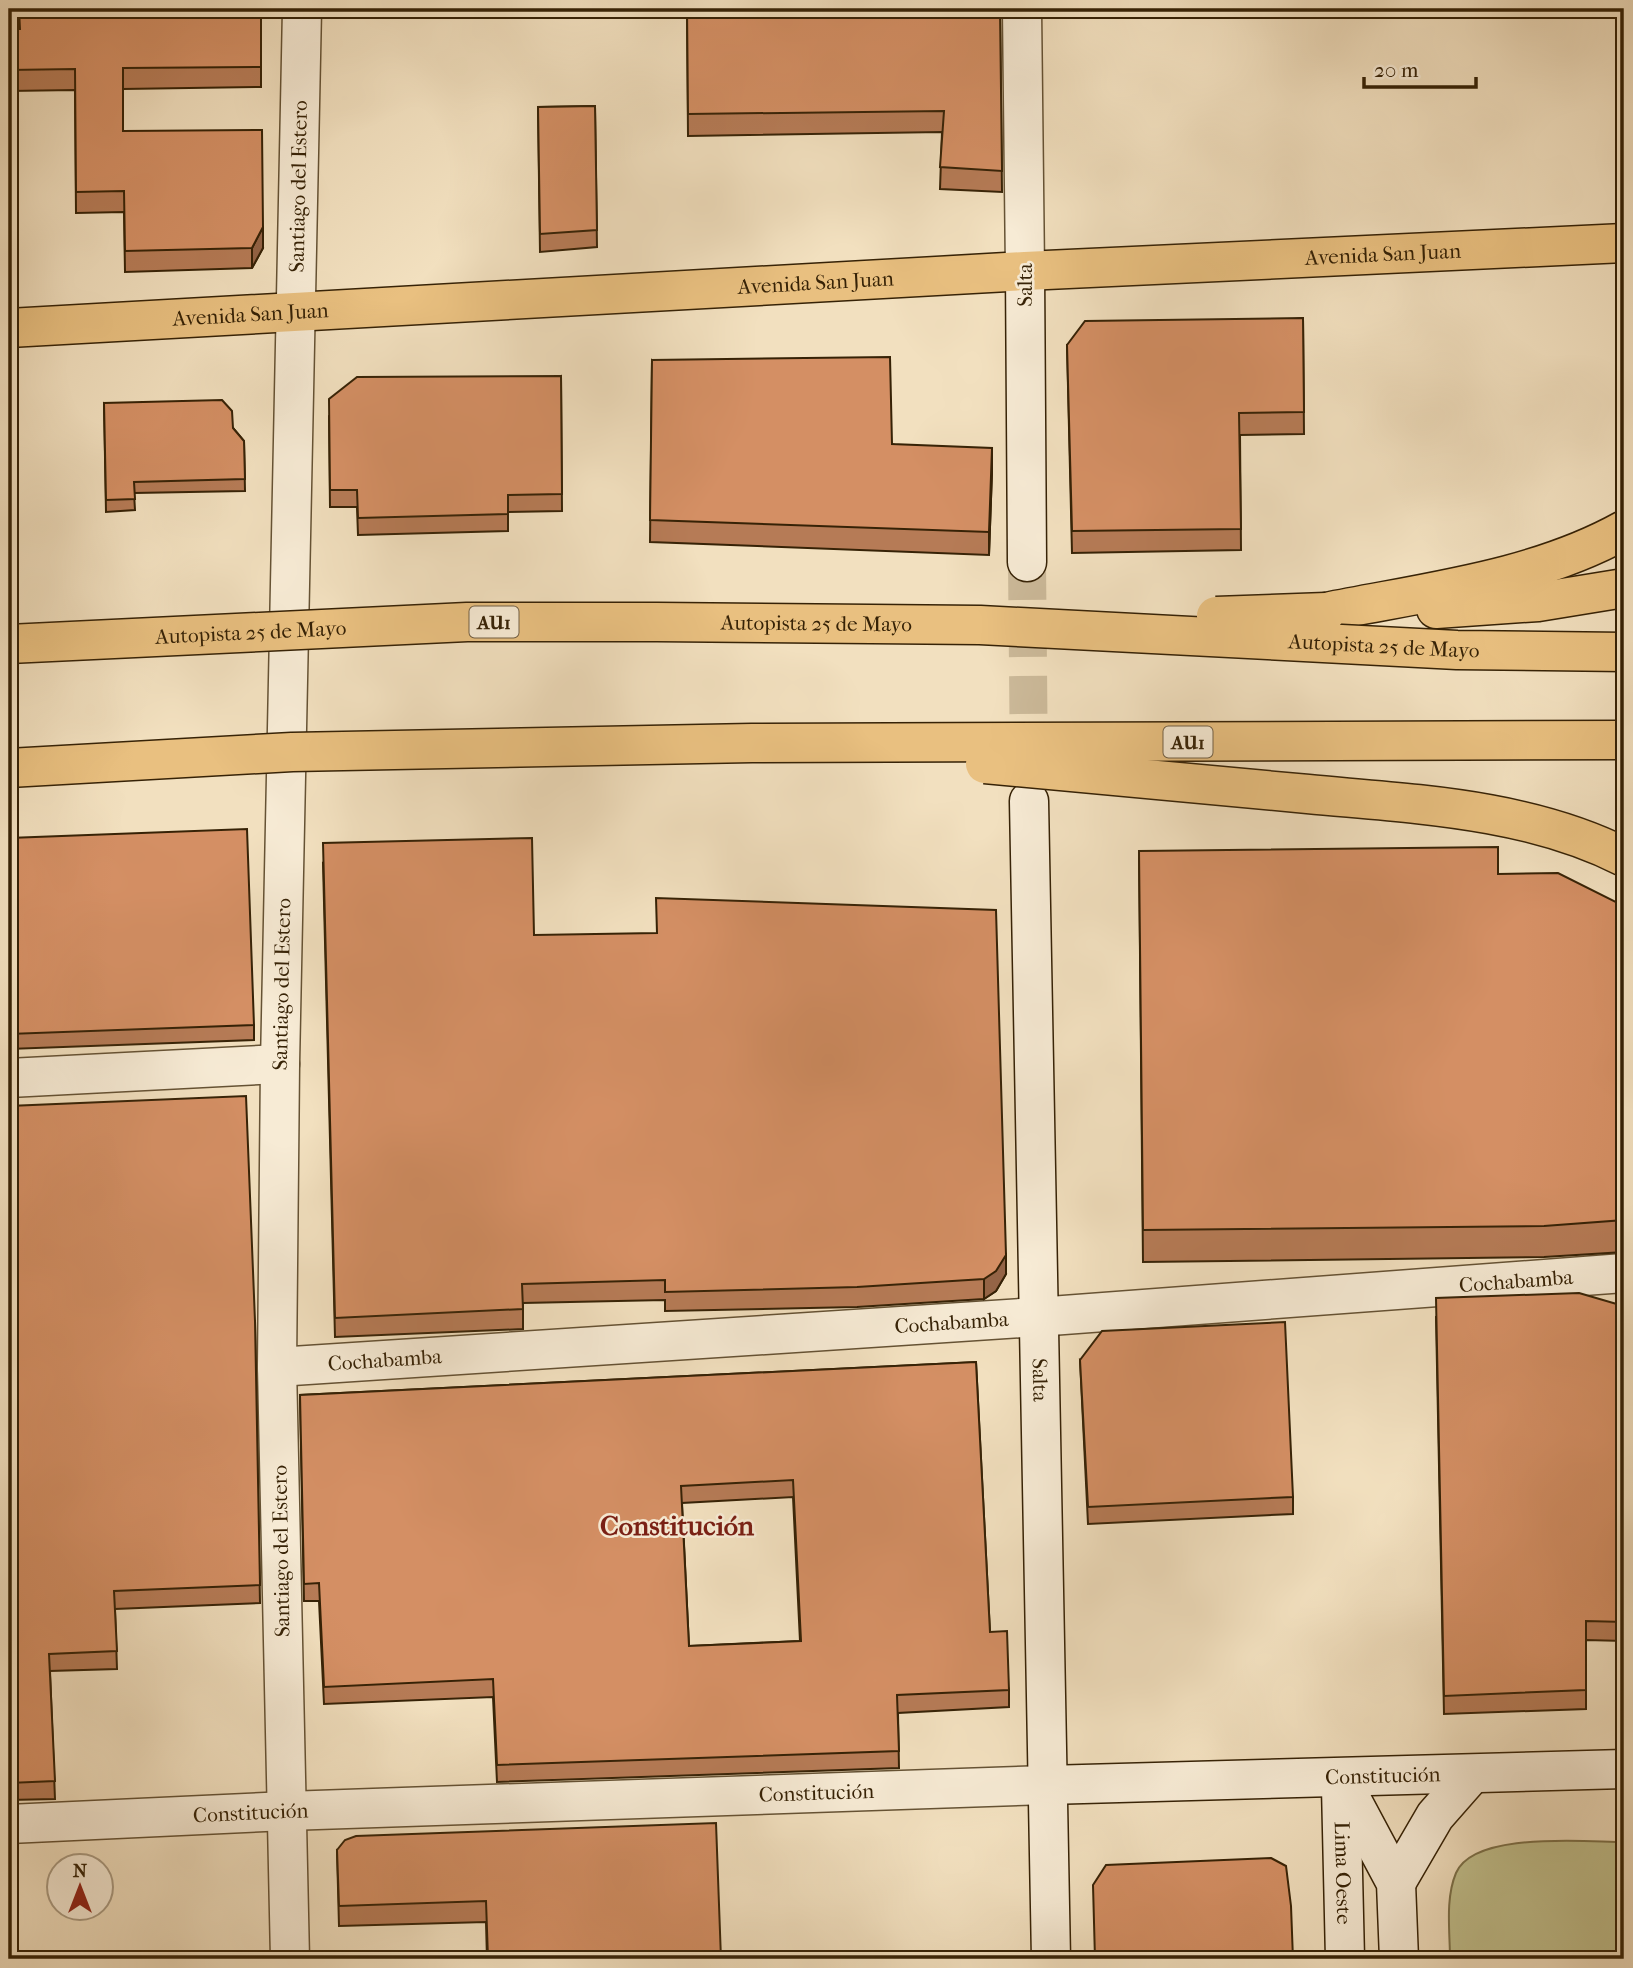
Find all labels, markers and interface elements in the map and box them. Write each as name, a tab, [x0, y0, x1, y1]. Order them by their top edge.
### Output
scale bar	[1364, 46, 1476, 90]
text: 20 m	[1374, 58, 1419, 82]
street label: Santiago del Estero	[285, 100, 312, 273]
street label: Avenida San Juan	[1303, 239, 1462, 270]
street label: Salta	[1013, 263, 1037, 307]
street label: Avenida San Juan	[736, 266, 894, 299]
street label: Avenida San Juan	[171, 298, 329, 331]
road number: AU1	[470, 607, 518, 638]
street label: Autopista 25 de Mayo	[720, 611, 912, 636]
street label: Autopista 25 de Mayo	[154, 616, 347, 649]
street label: Autopista 25 de Mayo	[1287, 629, 1480, 662]
road number: AU1	[1164, 726, 1212, 758]
street label: Santiago del Estero	[268, 898, 295, 1070]
street label: Cochabamba	[1458, 1265, 1574, 1297]
street label: Cochabamba	[894, 1307, 1010, 1338]
street label: Cochabamba	[327, 1344, 443, 1376]
street label: Salta	[1028, 1358, 1052, 1402]
street label: Santiago del Estero	[267, 1465, 295, 1637]
district label: Constitución	[600, 1509, 755, 1542]
street label: Constitución	[1325, 1762, 1441, 1789]
street label: Constitución	[758, 1779, 875, 1807]
street label: Constitución	[192, 1798, 309, 1827]
street label: Lima Oeste	[1330, 1821, 1356, 1925]
north arrow	[46, 1853, 116, 1923]
text: N	[73, 1860, 88, 1882]

